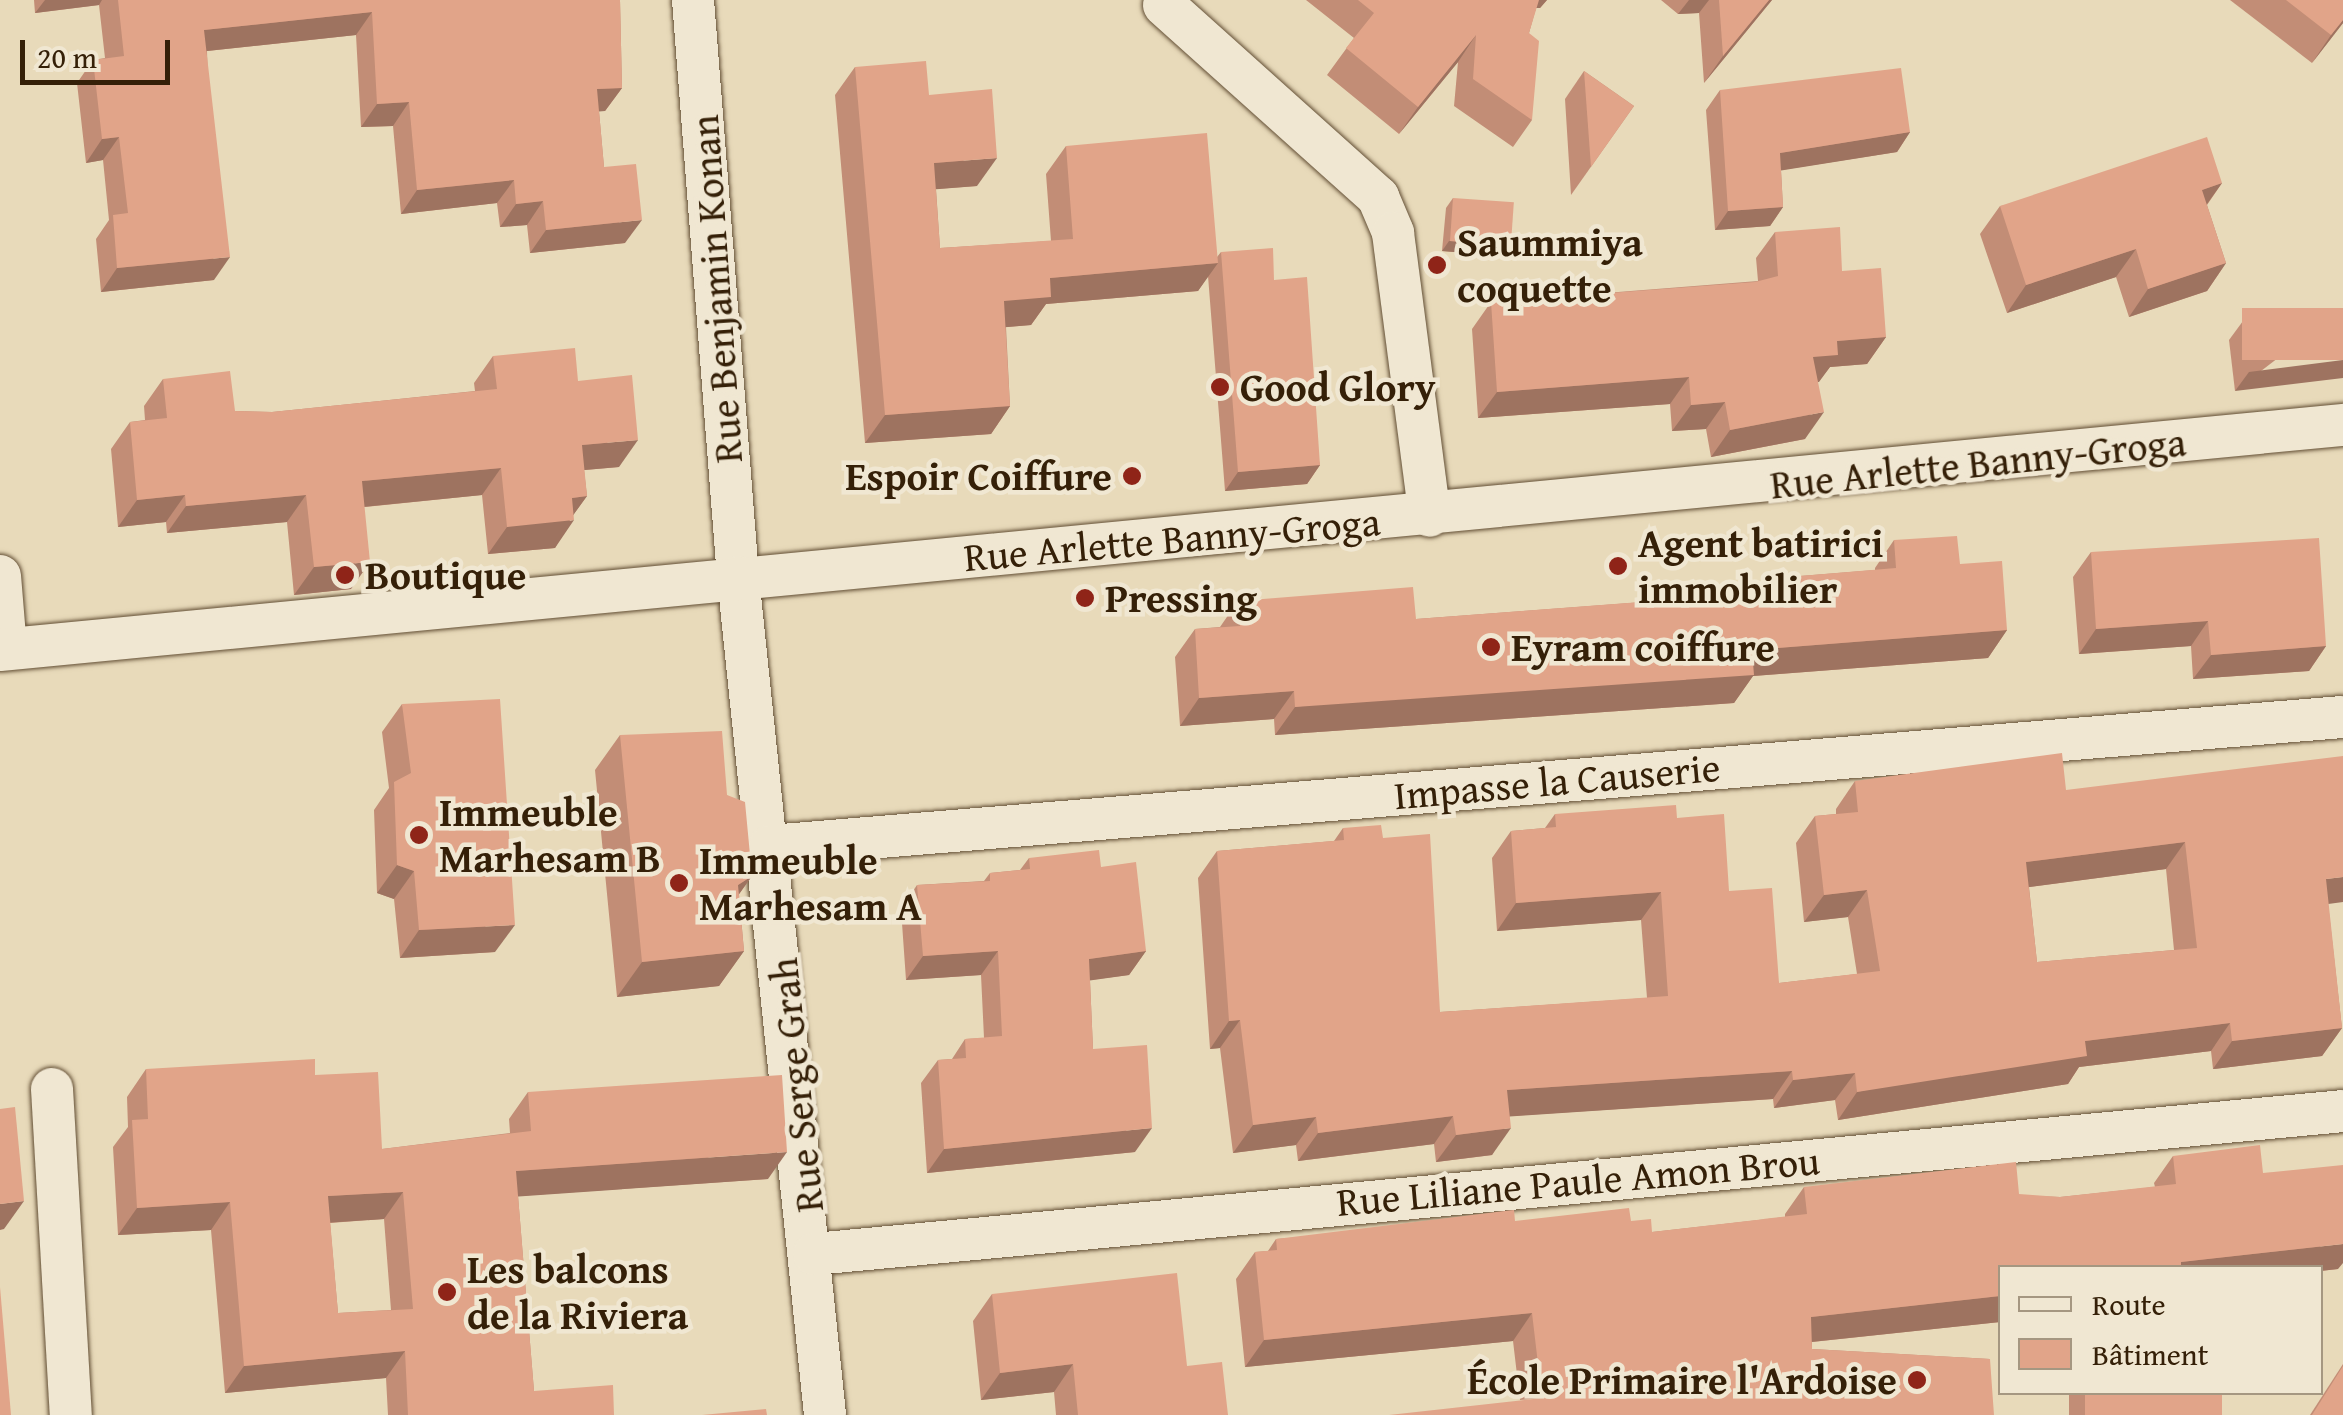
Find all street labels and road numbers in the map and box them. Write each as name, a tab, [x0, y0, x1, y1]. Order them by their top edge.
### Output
street label: Rue Benjamin Konan	[680, 113, 752, 465]
street label: Rue Arlette Banny-Groga	[1768, 417, 2188, 509]
street label: Rue Arlette Banny-Groga	[962, 497, 1382, 581]
street label: Impasse la Causerie	[1392, 743, 1722, 819]
street label: Rue Serge Grah	[759, 955, 833, 1215]
street label: Rue Liliane Paule Amon Brou	[1335, 1136, 1821, 1226]

